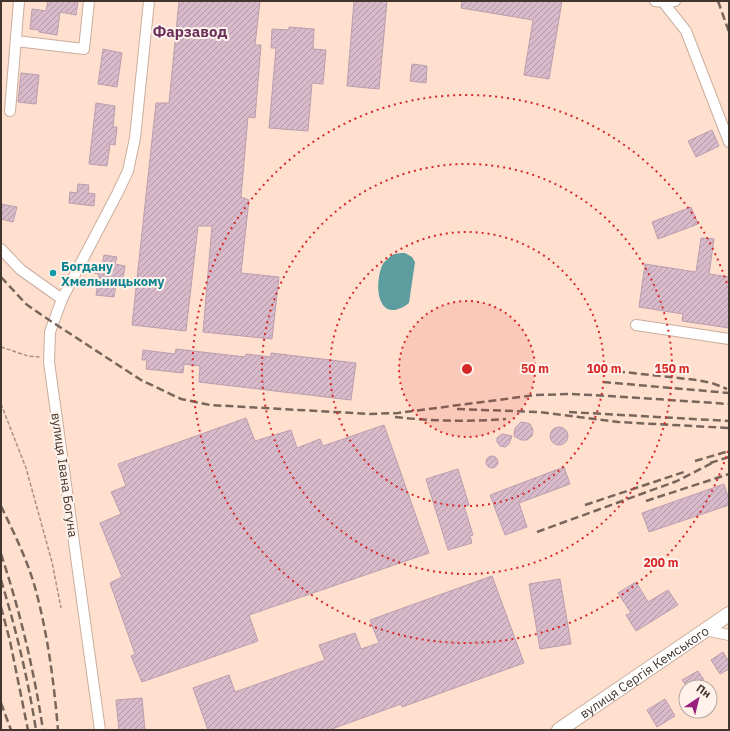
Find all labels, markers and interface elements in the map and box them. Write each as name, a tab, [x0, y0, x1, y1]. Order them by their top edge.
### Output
district label: Фарзавод	[153, 22, 227, 41]
place label: Богдану Хмельницькому	[61, 258, 164, 290]
marker: Богдану Хмельницькому	[48, 268, 58, 278]
text: 50 m	[521, 361, 549, 376]
text: 100 m	[586, 361, 622, 376]
text: 150 m	[654, 361, 690, 376]
centre of rings	[460, 362, 474, 376]
street label: вулиця Івана Богуна	[47, 412, 82, 539]
text: 200 m	[643, 555, 679, 570]
street label: вулиця Сергія Кемського	[576, 622, 712, 722]
north arrow	[678, 679, 718, 719]
text: Пн	[694, 681, 714, 701]

